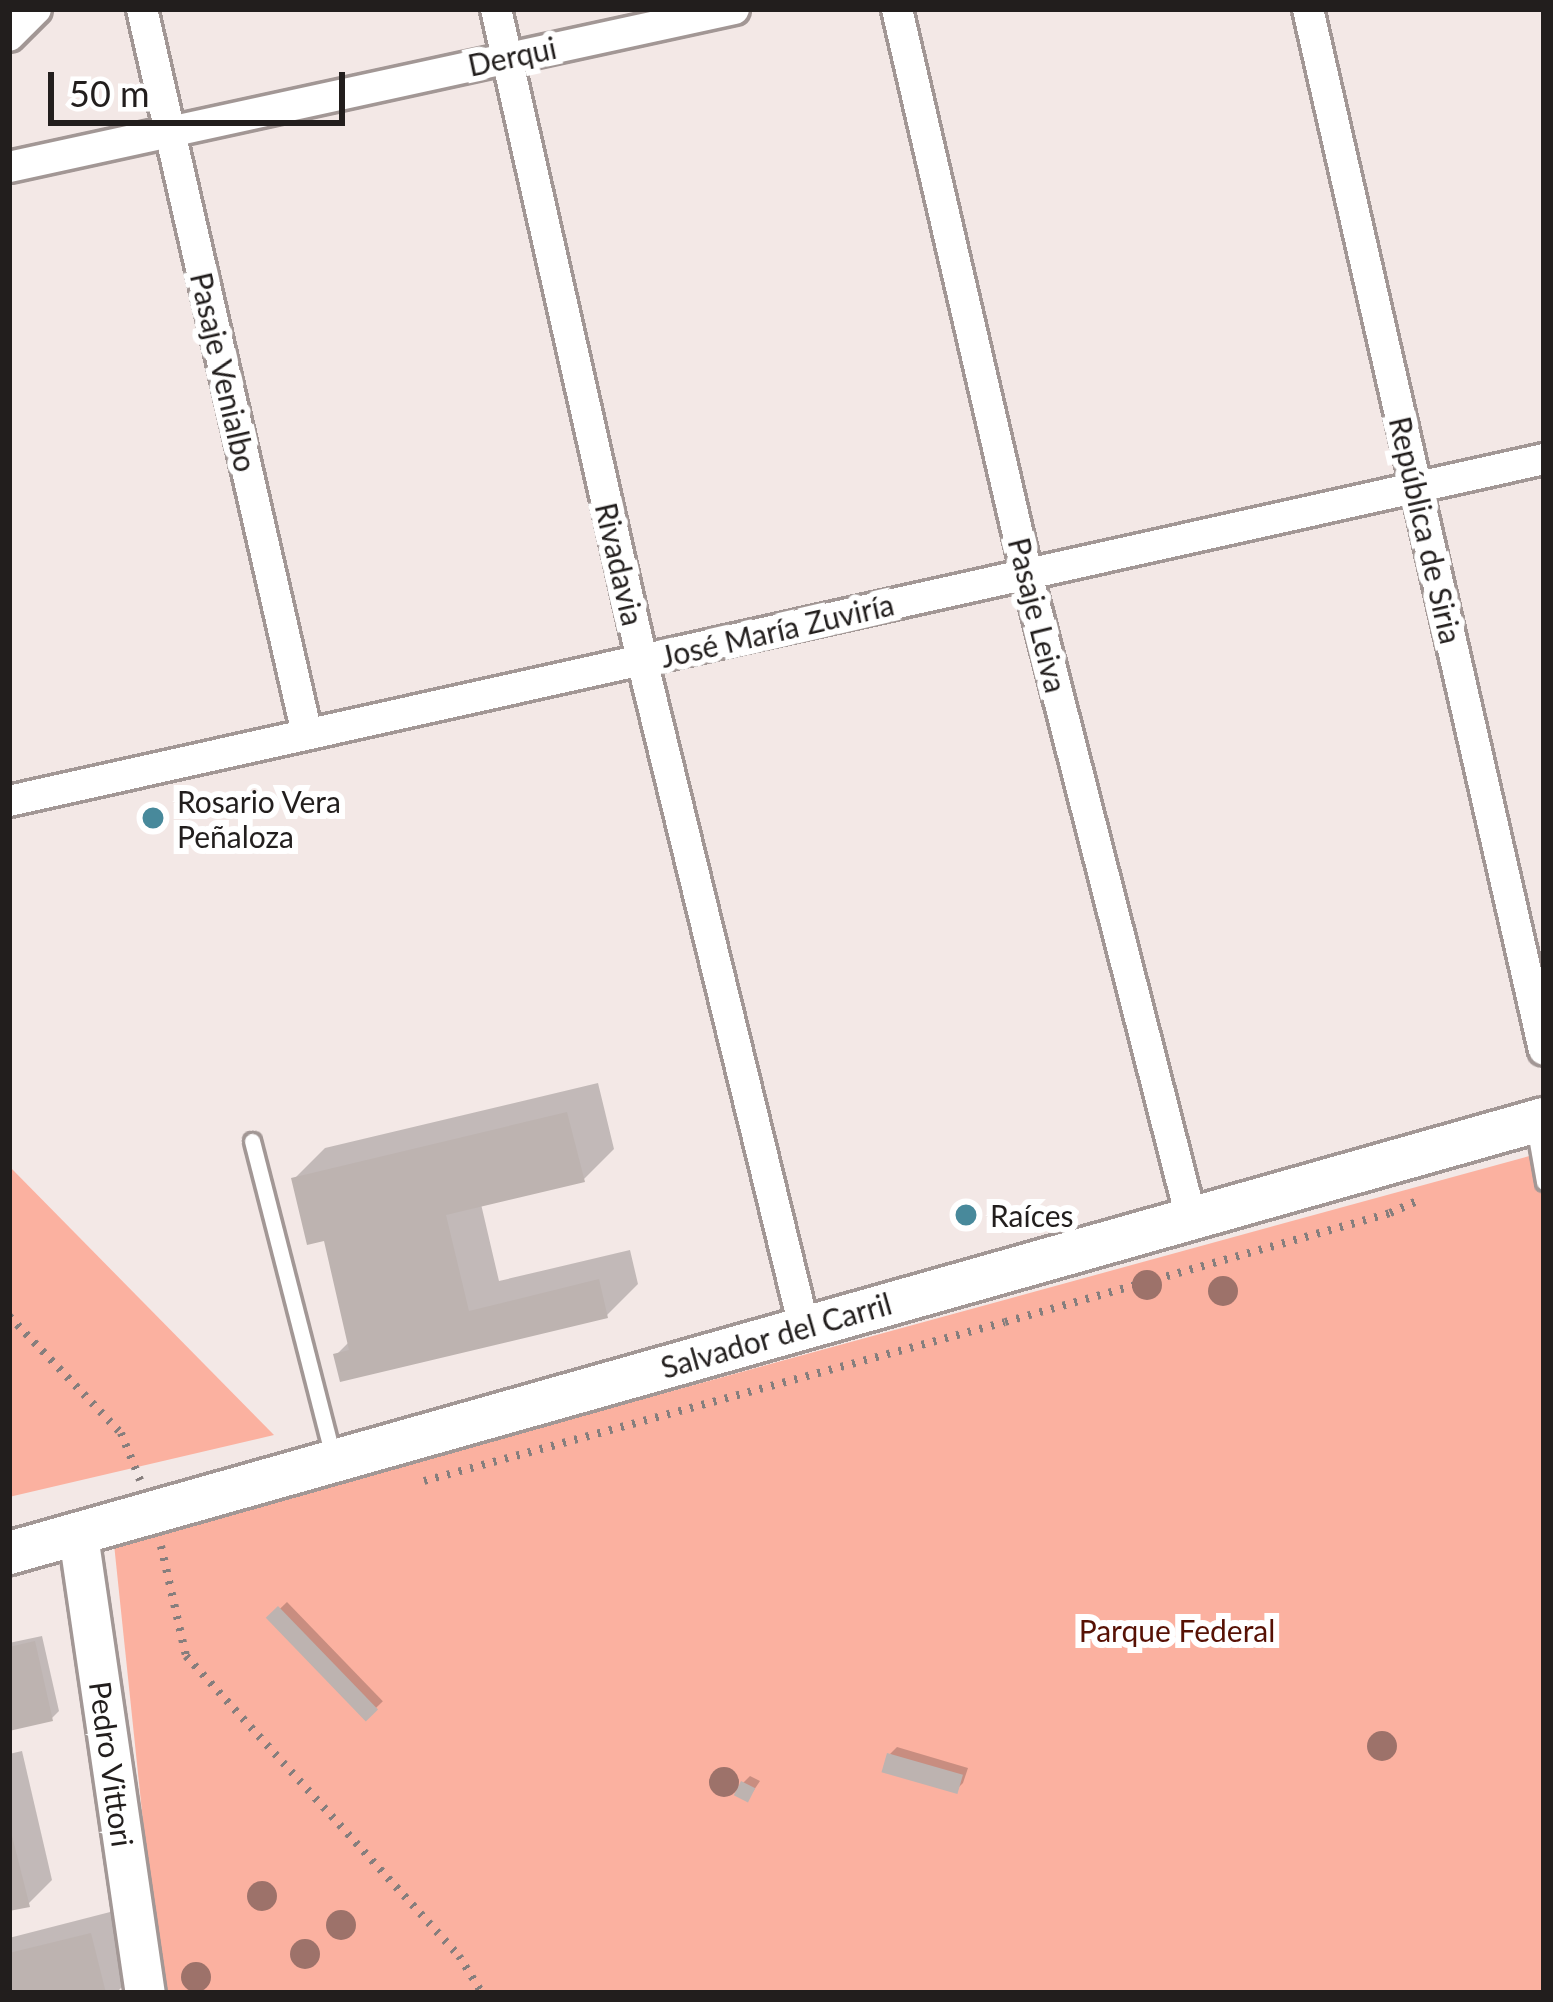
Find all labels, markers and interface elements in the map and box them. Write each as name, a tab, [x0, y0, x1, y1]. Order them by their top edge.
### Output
street label: Derqui	[464, 29, 560, 83]
scale bar	[54, 48, 351, 122]
text: 50 m	[69, 71, 150, 115]
street label: Pasaje Venialbo	[183, 268, 265, 476]
street label: República de Siria	[1382, 413, 1470, 647]
street label: Rivadavia	[588, 499, 652, 629]
street label: Pasaje Leiva	[1001, 534, 1075, 696]
street label: José María Zuviría	[657, 586, 897, 674]
place label: Rosario Vera Peñaloza	[177, 783, 342, 854]
marker: Rosario Vera Peñaloza	[140, 805, 166, 831]
place label: Raíces	[990, 1197, 1074, 1233]
marker: Raíces	[953, 1202, 979, 1228]
street label: Salvador del Carril	[656, 1285, 896, 1385]
park label: Parque Federal	[1079, 1612, 1275, 1648]
street label: Pedro Vittori	[82, 1678, 142, 1850]

